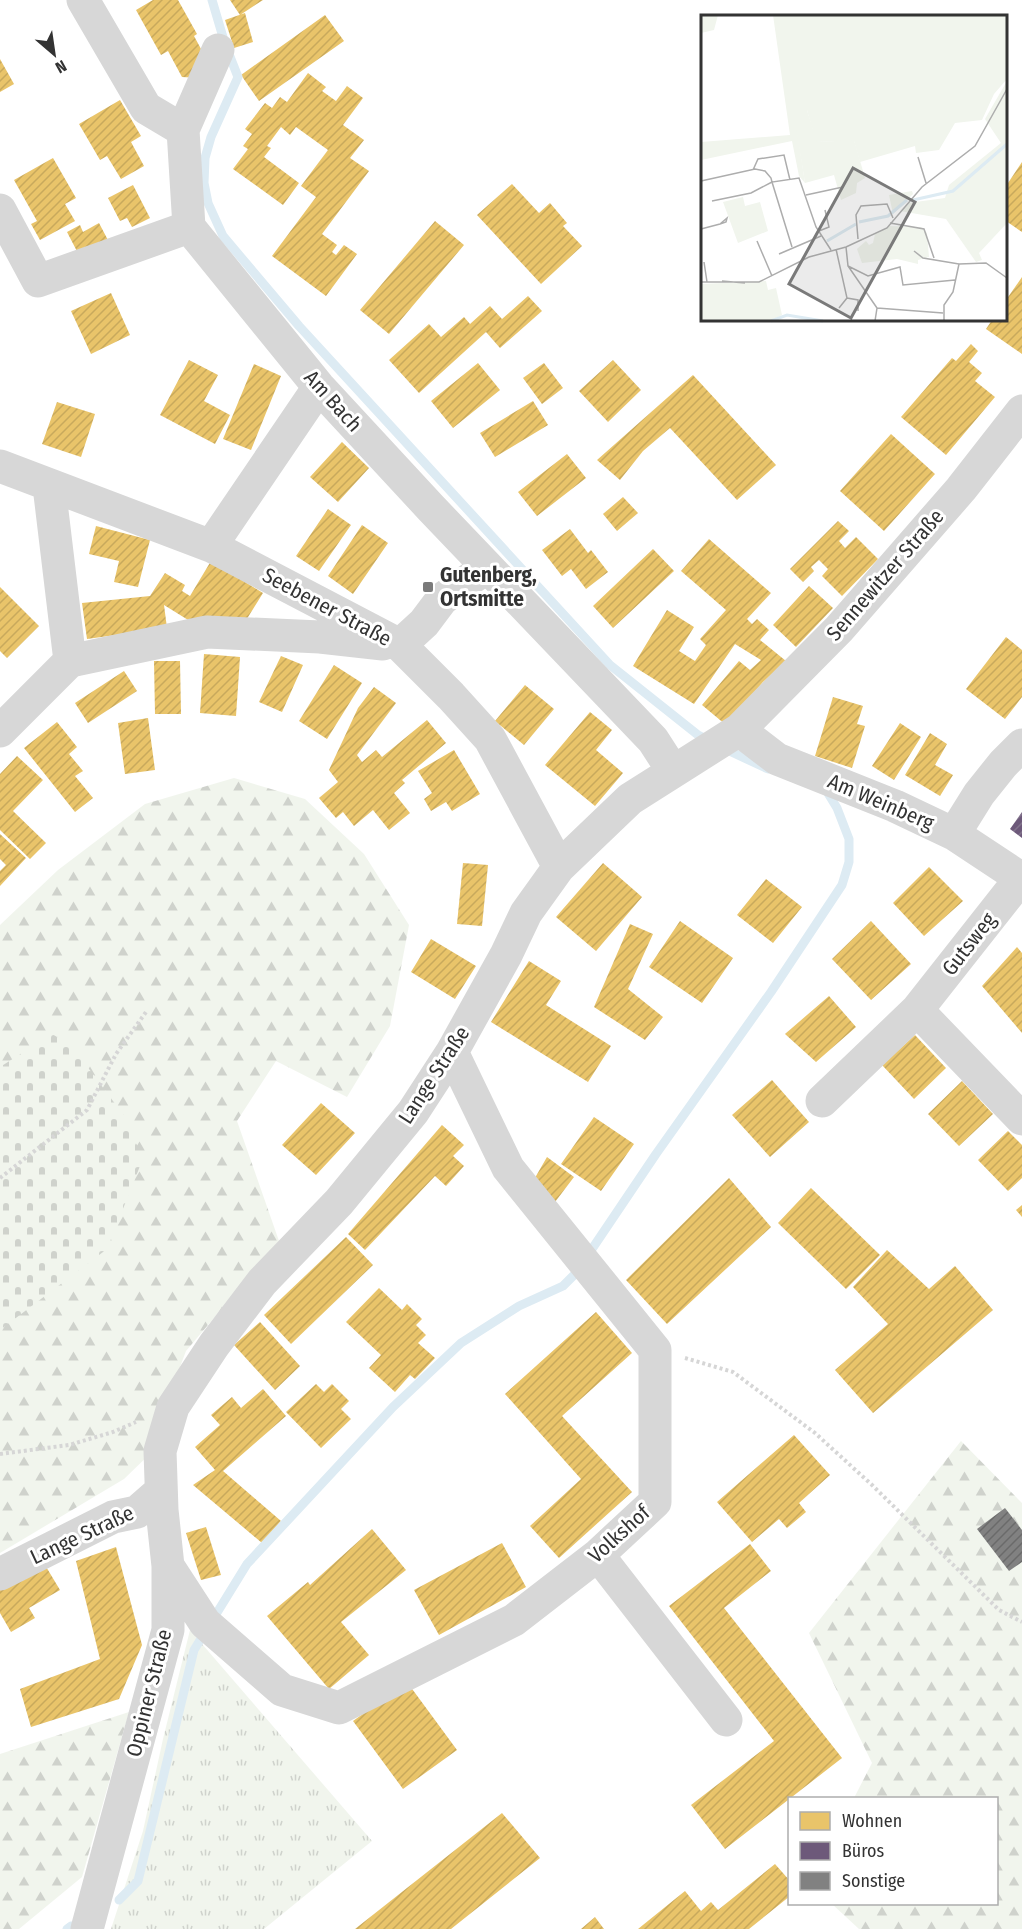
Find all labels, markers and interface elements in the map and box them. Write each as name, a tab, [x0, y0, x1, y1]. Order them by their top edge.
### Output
inset map	[701, 15, 1007, 321]
north arrow	[24, 24, 84, 84]
text: N	[52, 56, 70, 77]
street label: Am Bach	[299, 365, 367, 437]
street label: Sennewitzer Straße	[821, 504, 949, 646]
street label: Seebener Straße	[258, 562, 396, 652]
place label: Gutenberg, Ortsmitte	[440, 562, 537, 612]
marker: Gutenberg, Ortsmitte	[421, 580, 435, 594]
street label: Am Weinberg	[824, 768, 938, 836]
street label: Gutsweg	[936, 907, 1002, 981]
street label: Lange Straße	[393, 1021, 475, 1129]
street label: Volkshof	[583, 1499, 656, 1568]
street label: Lange Straße	[26, 1500, 138, 1570]
street label: Oppiner Straße	[121, 1627, 177, 1759]
legend	[788, 1797, 998, 1905]
text: Wohnen	[842, 1810, 902, 1832]
text: Büros	[842, 1840, 885, 1862]
text: Sonstige	[842, 1870, 905, 1892]

